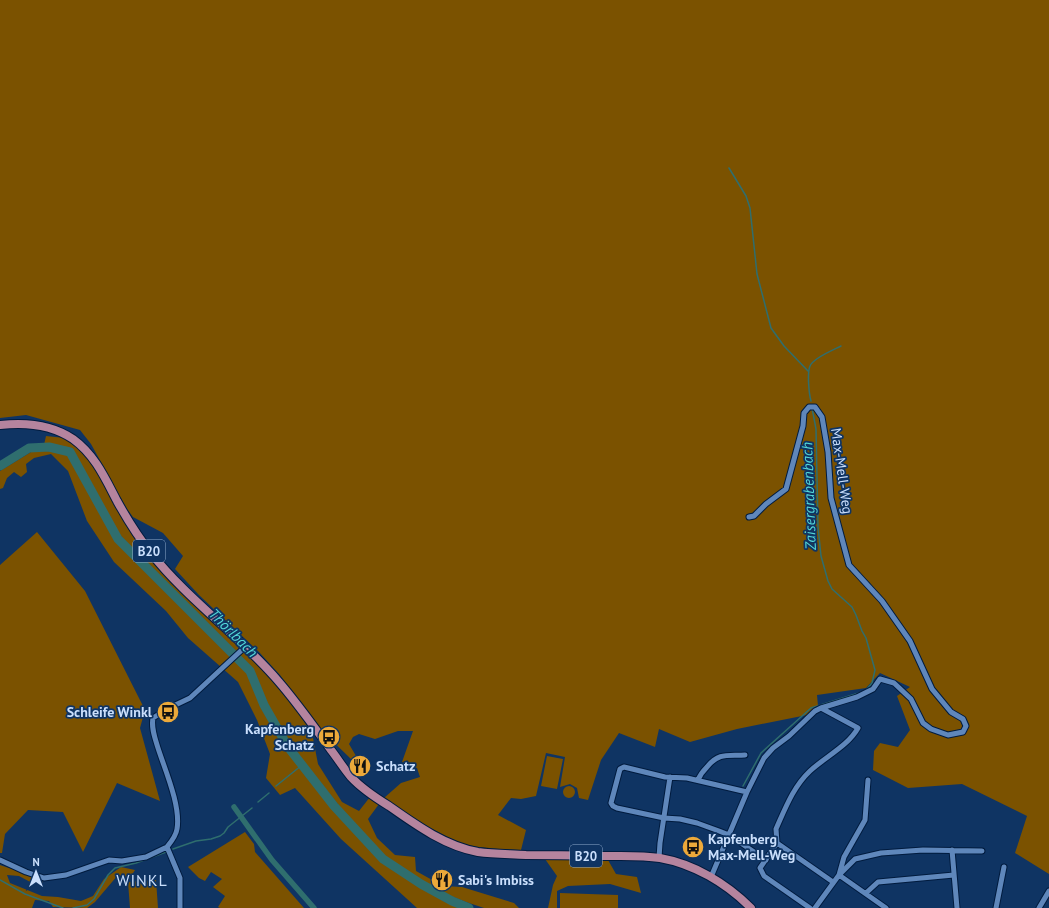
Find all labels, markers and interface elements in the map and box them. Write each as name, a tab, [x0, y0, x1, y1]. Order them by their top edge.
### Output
street label: Max-Mell-Weg	[827, 427, 857, 515]
water label: Zaisergrabenbach	[797, 442, 820, 551]
road number: B20	[133, 540, 165, 562]
water label: Thörlbach	[205, 604, 262, 661]
bus stop icon: Schleife Winkl	[155, 699, 181, 725]
place label: Schleife Winkl	[67, 703, 153, 721]
place label: Kapfenberg Schatz	[245, 720, 314, 754]
bus stop icon: Kapfenberg Schatz	[316, 724, 342, 750]
restaurant icon: Schatz	[347, 753, 373, 779]
place label: Schatz	[376, 757, 415, 775]
place label: Kapfenberg Max-Mell-Weg	[708, 830, 795, 864]
bus stop icon: Kapfenberg Max-Mell-Weg	[680, 834, 706, 860]
road number: B20	[570, 845, 602, 867]
north arrow	[16, 852, 56, 892]
text: N	[32, 855, 40, 869]
restaurant icon: Sabi's Imbiss	[429, 867, 455, 893]
district label: WINKL	[116, 870, 168, 890]
place label: Sabi's Imbiss	[458, 871, 534, 889]

